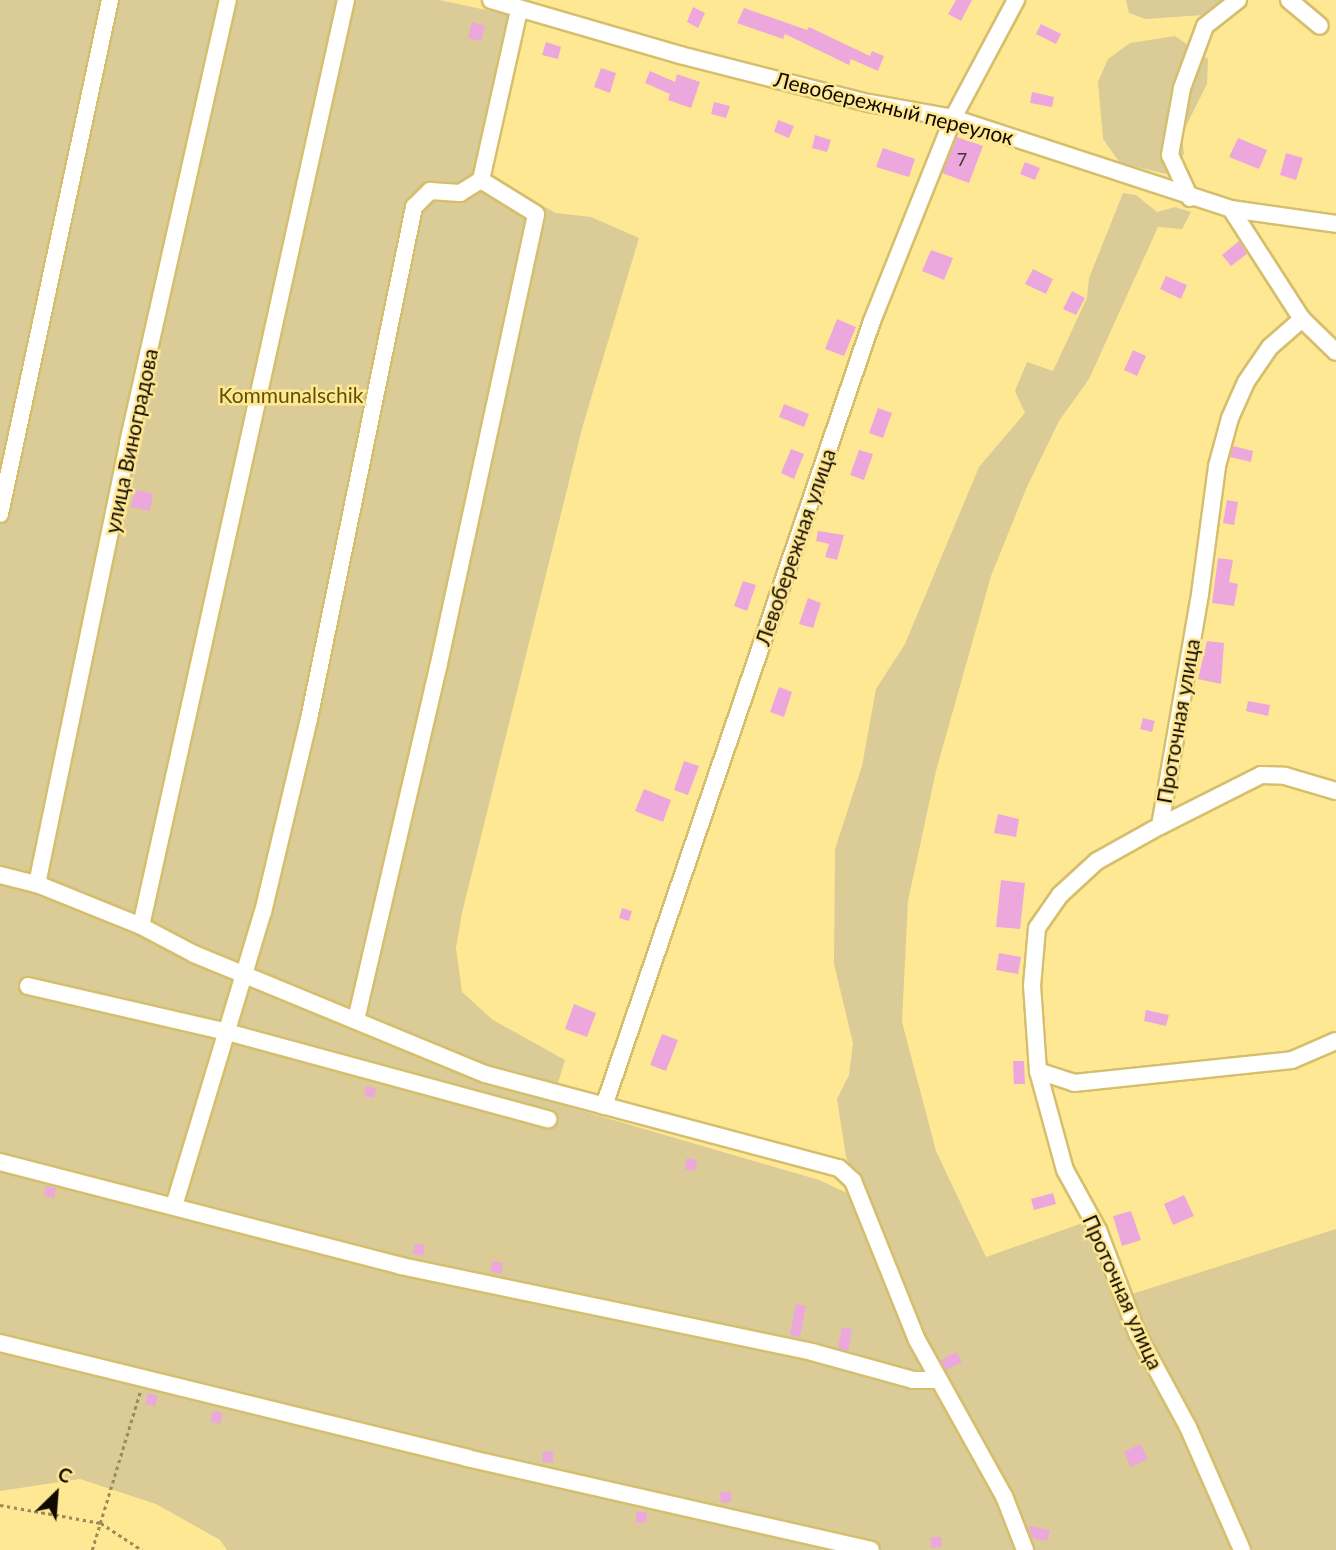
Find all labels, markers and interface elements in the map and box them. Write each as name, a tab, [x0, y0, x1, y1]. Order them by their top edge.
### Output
street label: Левобережный переулок	[772, 66, 1016, 150]
house number: 7	[957, 148, 967, 170]
street label: улица Виноградова	[99, 346, 163, 536]
park label: Kommunalschik	[219, 382, 363, 408]
street label: Левобережная улица	[749, 445, 841, 649]
street label: Проточная улица	[1151, 637, 1205, 805]
street label: Проточная улица	[1078, 1211, 1168, 1373]
north arrow	[21, 1459, 91, 1529]
text: С	[55, 1461, 76, 1488]

